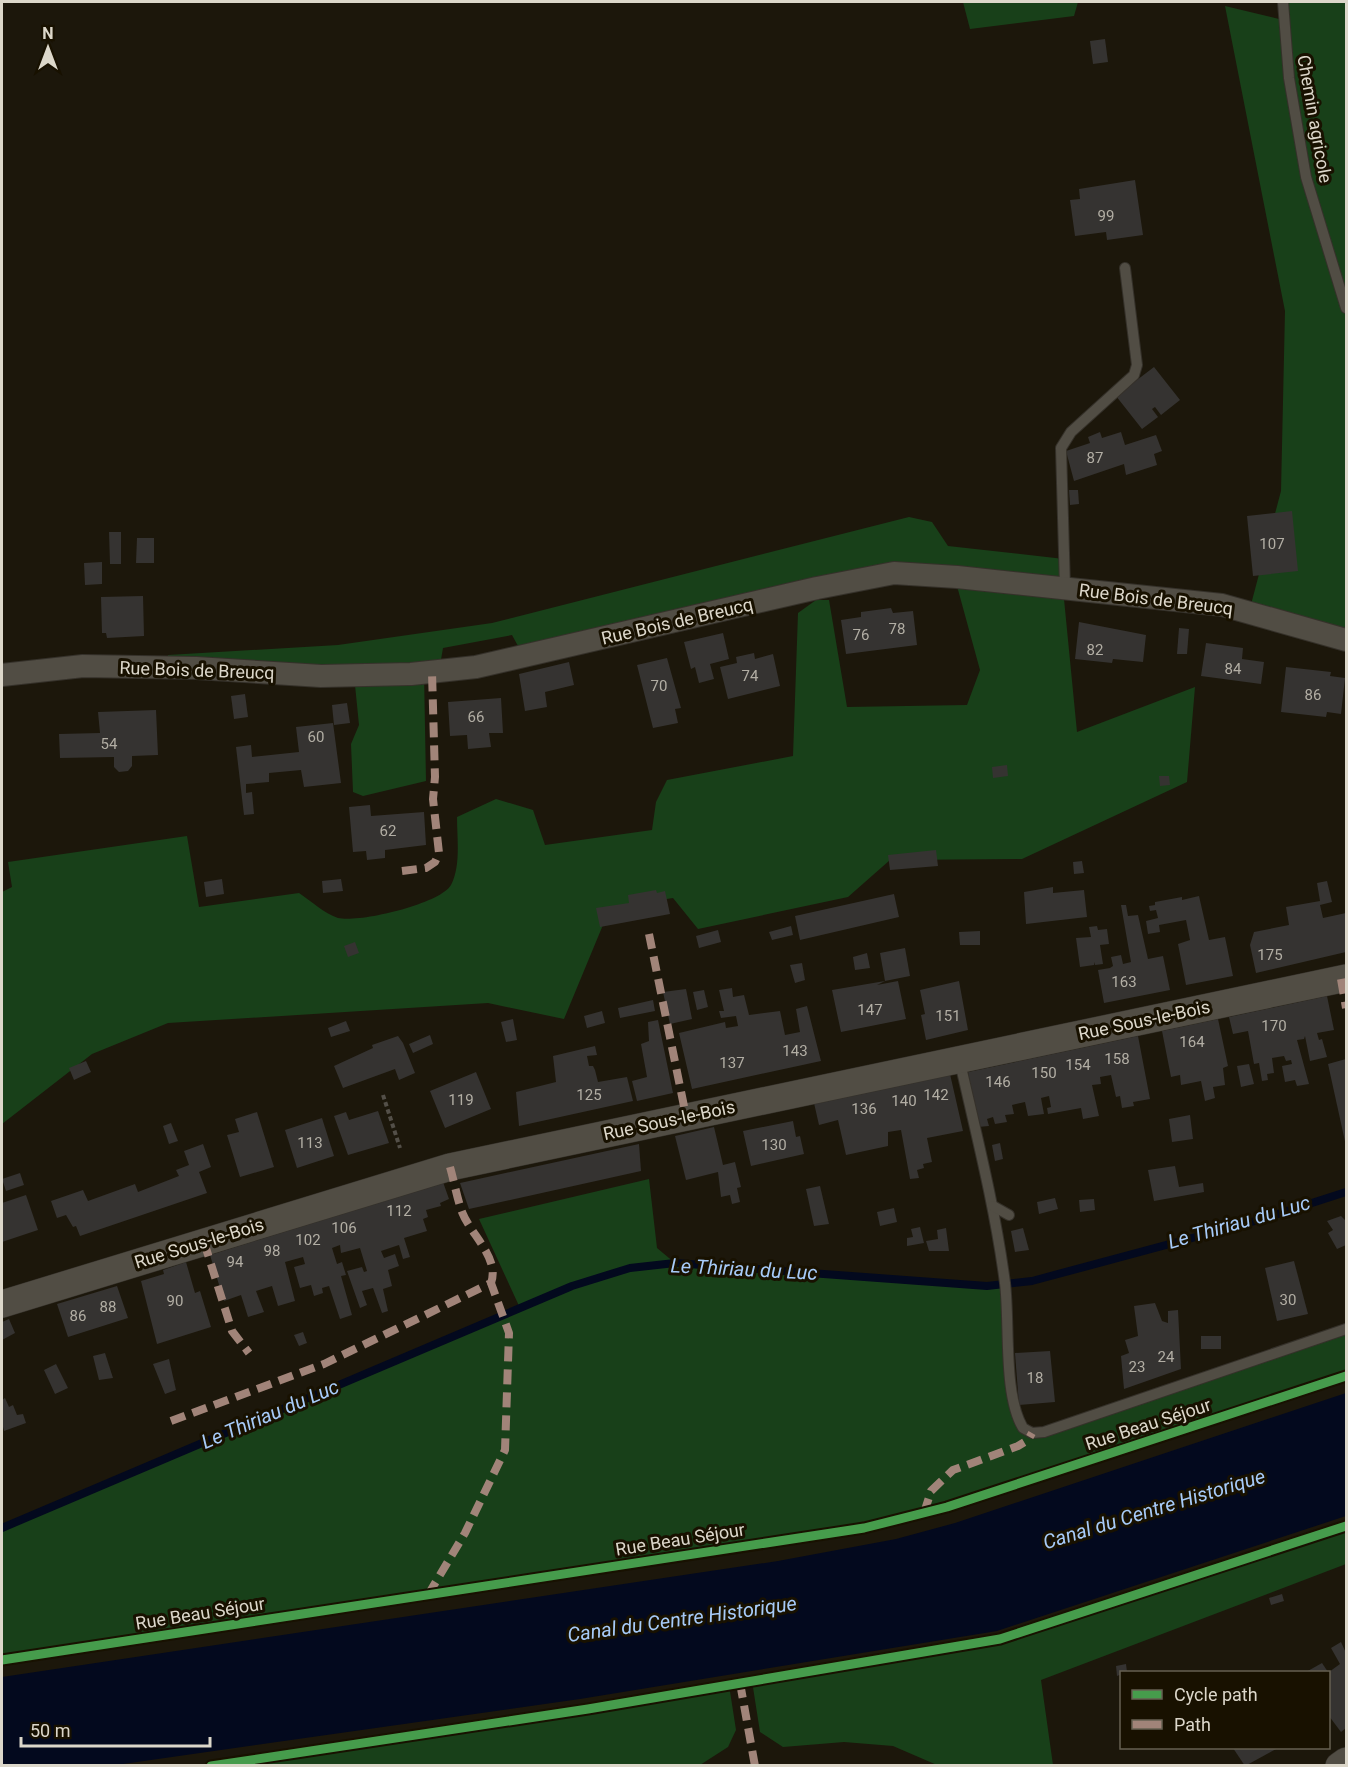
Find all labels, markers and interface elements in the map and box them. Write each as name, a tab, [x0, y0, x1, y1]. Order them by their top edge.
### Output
north arrow	[18, 18, 78, 78]
text: N	[42, 24, 54, 43]
street label: Chemin agricole	[1293, 53, 1337, 185]
house number: 99	[1098, 207, 1114, 225]
house number: 87	[1087, 449, 1103, 467]
house number: 107	[1259, 535, 1285, 553]
street label: Rue Bois de Breucq	[1078, 579, 1234, 619]
street label: Rue Bois de Breucq	[599, 593, 755, 649]
house number: 78	[889, 620, 905, 638]
house number: 76	[853, 626, 869, 644]
house number: 82	[1087, 641, 1103, 659]
street label: Rue Bois de Breucq	[119, 657, 275, 683]
house number: 84	[1225, 660, 1242, 678]
house number: 74	[742, 667, 759, 685]
house number: 70	[651, 677, 667, 695]
house number: 86	[1305, 686, 1321, 704]
house number: 66	[468, 708, 484, 726]
house number: 60	[308, 728, 324, 746]
house number: 54	[101, 735, 118, 753]
house number: 62	[380, 822, 396, 840]
house number: 175	[1257, 946, 1283, 964]
house number: 163	[1111, 973, 1137, 991]
street label: Rue Sous-le-Bois	[1076, 996, 1212, 1044]
house number: 147	[857, 1001, 883, 1019]
house number: 151	[935, 1007, 961, 1025]
house number: 170	[1261, 1017, 1287, 1035]
house number: 164	[1179, 1033, 1205, 1051]
house number: 143	[782, 1042, 808, 1060]
house number: 158	[1104, 1050, 1130, 1068]
house number: 137	[719, 1054, 745, 1072]
house number: 154	[1065, 1056, 1091, 1074]
house number: 150	[1031, 1064, 1057, 1082]
house number: 146	[985, 1073, 1011, 1091]
house number: 125	[576, 1086, 602, 1104]
house number: 142	[923, 1086, 949, 1104]
house number: 119	[448, 1091, 474, 1109]
house number: 140	[891, 1092, 917, 1110]
street label: Rue Sous-le-Bois	[601, 1096, 737, 1144]
house number: 136	[851, 1100, 877, 1118]
house number: 113	[297, 1134, 323, 1152]
house number: 130	[761, 1136, 787, 1154]
water label: Le Thiriau du Luc	[1165, 1190, 1313, 1254]
house number: 112	[386, 1202, 412, 1220]
street label: Rue Sous-le-Bois	[132, 1213, 266, 1273]
house number: 106	[331, 1219, 357, 1237]
house number: 102	[295, 1231, 321, 1249]
house number: 98	[264, 1242, 280, 1260]
house number: 94	[227, 1253, 244, 1271]
water label: Le Thiriau du Luc	[670, 1253, 818, 1285]
house number: 30	[1280, 1291, 1296, 1309]
house number: 90	[167, 1292, 183, 1310]
house number: 88	[100, 1298, 116, 1316]
house number: 86	[70, 1307, 86, 1325]
house number: 24	[1158, 1348, 1175, 1366]
house number: 23	[1129, 1358, 1145, 1376]
house number: 18	[1027, 1369, 1043, 1387]
water label: Le Thiriau du Luc	[198, 1374, 342, 1454]
street label: Rue Beau Séjour	[1083, 1394, 1213, 1454]
water label: Canal du Centre Historique	[1040, 1464, 1268, 1554]
street label: Rue Beau Séjour	[614, 1518, 746, 1560]
water label: Canal du Centre Historique	[566, 1591, 798, 1647]
street label: Rue Beau Séjour	[134, 1592, 266, 1634]
legend	[1120, 1671, 1330, 1749]
text: Cycle path	[1174, 1684, 1258, 1705]
scale bar	[21, 1710, 210, 1748]
text: Path	[1174, 1714, 1211, 1735]
text: 50 m	[30, 1720, 70, 1741]

